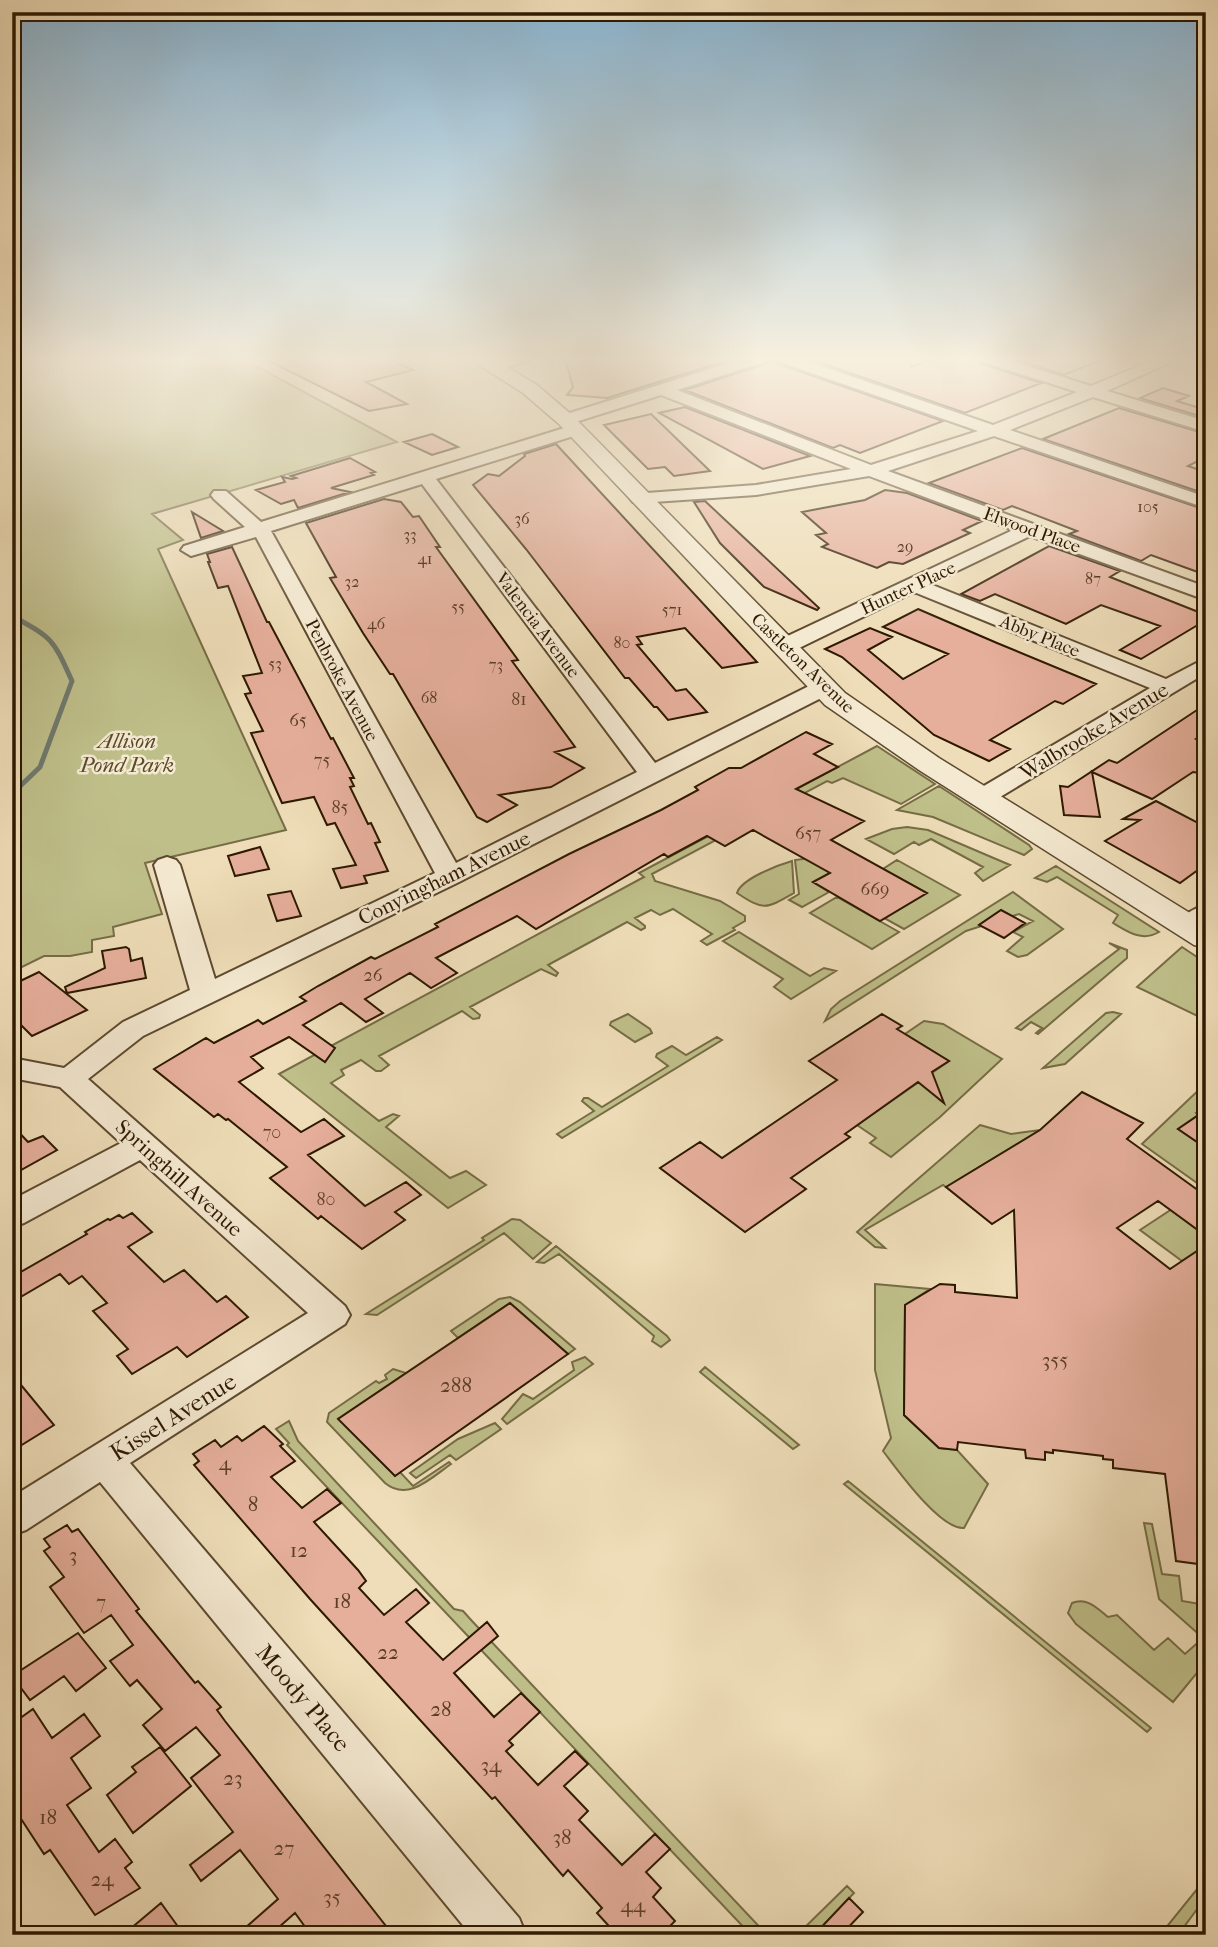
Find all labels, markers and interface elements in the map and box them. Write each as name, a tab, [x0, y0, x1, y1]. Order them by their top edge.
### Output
house number: 105	[1137, 497, 1159, 516]
street label: Elwood Place	[980, 503, 1083, 558]
house number: 36	[514, 509, 530, 528]
house number: 33	[403, 525, 417, 544]
house number: 29	[897, 537, 913, 556]
house number: 41	[417, 549, 433, 568]
street label: Hunter Place	[857, 557, 959, 620]
street label: Valencia Avenue	[491, 568, 584, 682]
house number: 87	[1085, 569, 1101, 588]
house number: 32	[345, 572, 359, 591]
house number: 55	[451, 597, 465, 616]
house number: 571	[662, 600, 682, 619]
street label: Castleton Avenue	[747, 609, 859, 718]
street label: Abby Place	[996, 611, 1083, 662]
house number: 46	[367, 614, 385, 633]
street label: Penbroke Avenue	[300, 616, 383, 745]
house number: 80	[614, 633, 630, 652]
house number: 53	[268, 654, 282, 673]
house number: 73	[489, 655, 503, 674]
street label: Walbrooke Avenue	[1015, 677, 1172, 785]
house number: 68	[421, 688, 437, 707]
house number: 81	[511, 689, 527, 710]
house number: 65	[289, 710, 307, 731]
park label: Allison Pond Park	[79, 729, 174, 777]
house number: 75	[314, 750, 330, 771]
house number: 85	[332, 797, 349, 818]
house number: 657	[795, 823, 821, 844]
street label: Conyingham Avenue	[354, 826, 534, 930]
house number: 669	[861, 879, 889, 900]
house number: 26	[363, 965, 383, 986]
street label: Springhill Avenue	[111, 1115, 247, 1241]
house number: 70	[263, 1122, 281, 1143]
house number: 80	[317, 1189, 335, 1210]
house number: 355	[1042, 1348, 1068, 1372]
street label: Kissel Avenue	[105, 1367, 241, 1467]
house number: 288	[440, 1373, 472, 1397]
house number: 4	[219, 1451, 232, 1475]
house number: 8	[248, 1492, 258, 1516]
house number: 12	[290, 1538, 308, 1562]
house number: 3	[69, 1543, 77, 1567]
house number: 18	[333, 1589, 351, 1613]
house number: 7	[96, 1590, 106, 1614]
street label: Moody Place	[250, 1639, 356, 1757]
house number: 22	[377, 1640, 399, 1664]
house number: 28	[430, 1697, 452, 1721]
house number: 34	[480, 1753, 502, 1777]
house number: 23	[223, 1766, 243, 1790]
house number: 18	[39, 1805, 57, 1829]
house number: 38	[552, 1825, 572, 1849]
house number: 27	[274, 1836, 294, 1860]
house number: 24	[90, 1867, 114, 1891]
house number: 35	[323, 1885, 341, 1909]
house number: 44	[621, 1893, 646, 1917]

